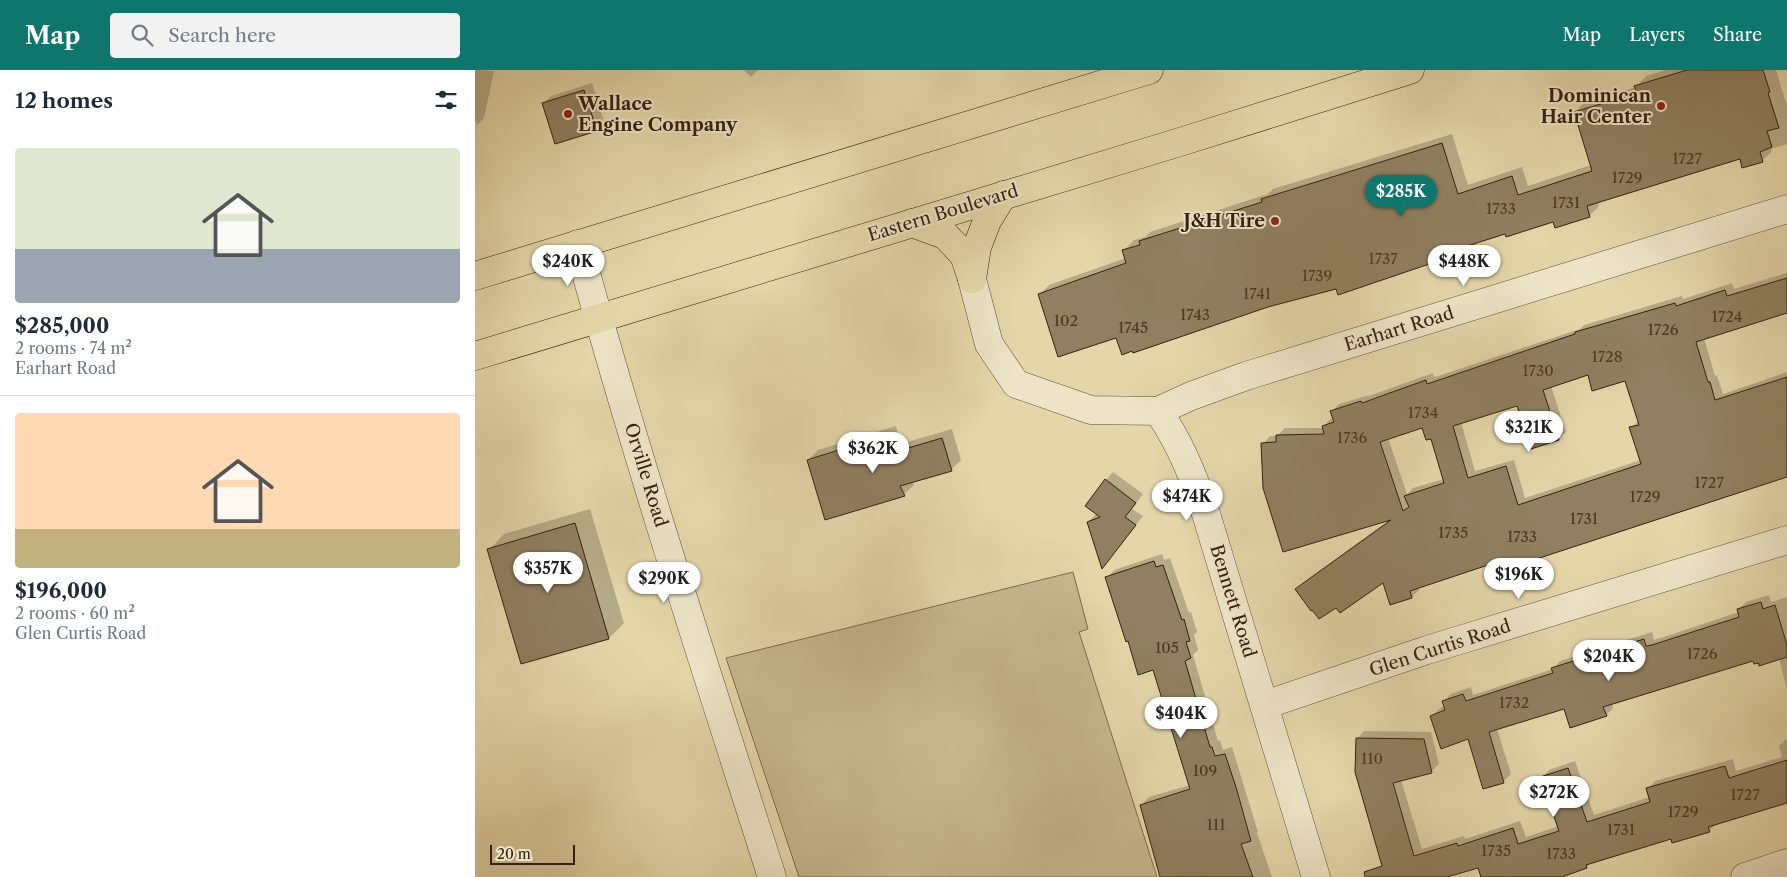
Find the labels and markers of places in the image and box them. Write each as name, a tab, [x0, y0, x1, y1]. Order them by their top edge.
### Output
place label: Dominican Hair Center	[1540, 85, 1652, 128]
place label: Wallace Engine Company	[577, 93, 738, 136]
marker: Dominican Hair Center	[1655, 100, 1667, 112]
marker: Wallace Engine Company	[562, 108, 574, 120]
pin: $285K	[1366, 174, 1436, 217]
place label: J&H Tire	[1180, 210, 1265, 232]
marker: J&H Tire	[1269, 215, 1281, 227]
pin: $240K	[533, 244, 603, 287]
pin: $448K	[1429, 244, 1499, 287]
pin: $321K	[1494, 410, 1564, 453]
pin: $362K	[838, 432, 908, 474]
pin: $474K	[1152, 480, 1222, 522]
pin: $357K	[513, 552, 583, 594]
pin: $196K	[1484, 558, 1554, 600]
pin: $290K	[629, 562, 699, 604]
pin: $204K	[1574, 640, 1644, 682]
pin: $404K	[1146, 696, 1216, 739]
pin: $272K	[1519, 776, 1589, 818]

